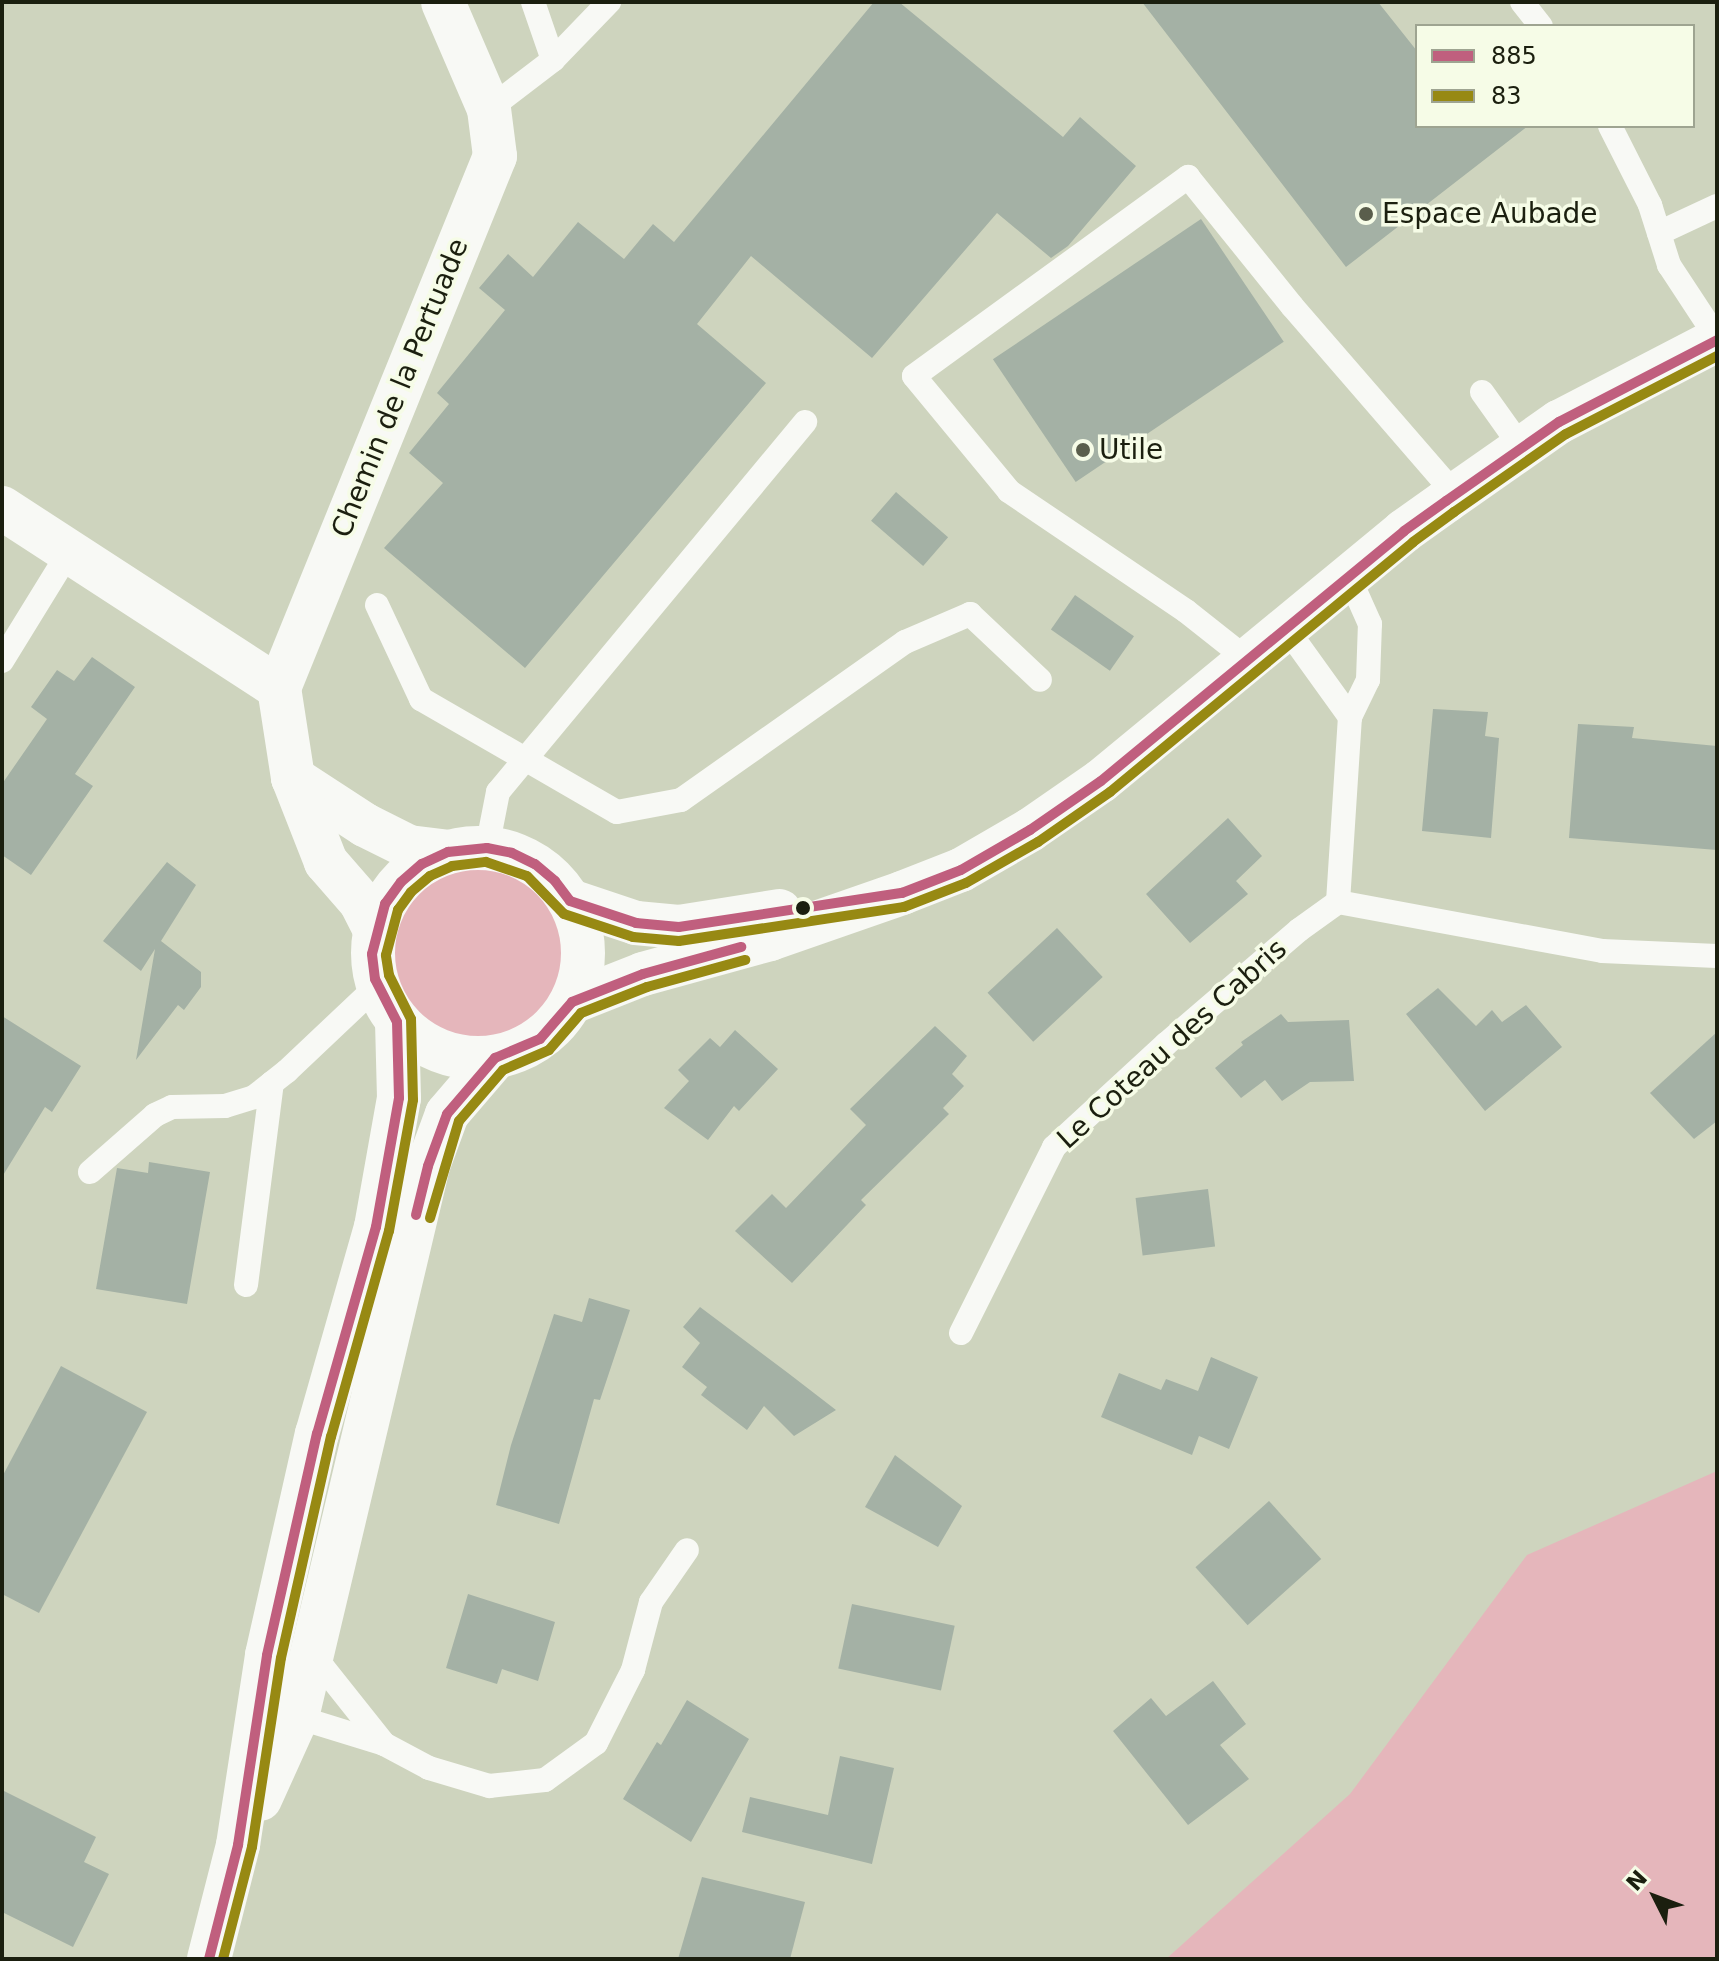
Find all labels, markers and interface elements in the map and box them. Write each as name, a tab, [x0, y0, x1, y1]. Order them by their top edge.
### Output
legend	[1415, 24, 1695, 128]
text: 885	[1491, 42, 1537, 70]
text: 83	[1491, 82, 1522, 110]
place label: Espace Aubade	[1382, 197, 1598, 231]
marker: Espace Aubade	[1357, 205, 1375, 223]
street label: Chemin de la Pertuade	[325, 234, 475, 542]
place label: Utile	[1099, 433, 1163, 467]
marker: Utile	[1074, 441, 1092, 459]
unlabelled marker	[795, 900, 811, 916]
street label: Le Coteau des Cabris	[1050, 932, 1294, 1156]
north arrow	[1615, 1857, 1695, 1937]
text: N	[1621, 1865, 1652, 1896]

